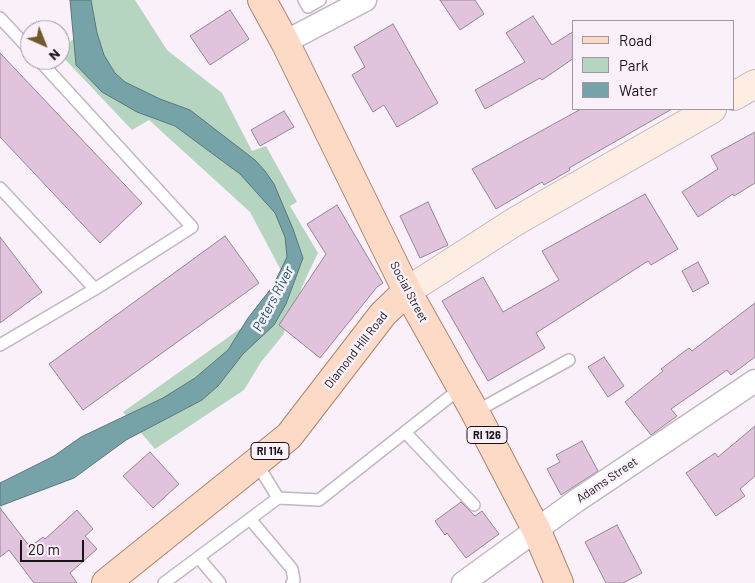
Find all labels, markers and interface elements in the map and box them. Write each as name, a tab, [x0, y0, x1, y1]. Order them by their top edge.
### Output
north arrow	[20, 20, 70, 70]
legend	[572, 20, 735, 110]
text: Road	[619, 31, 652, 49]
text: N	[46, 46, 64, 65]
text: Park	[619, 56, 648, 74]
text: Water	[619, 81, 658, 99]
street label: Social Street	[387, 259, 431, 325]
water label: Peters River	[249, 264, 297, 334]
street label: Diamond Hill Road	[321, 309, 391, 391]
road number: RI 126	[467, 426, 507, 444]
road number: RI 114	[251, 442, 289, 460]
street label: Adams Street	[574, 454, 640, 506]
scale bar	[22, 530, 86, 562]
text: 20 m	[28, 540, 60, 558]

